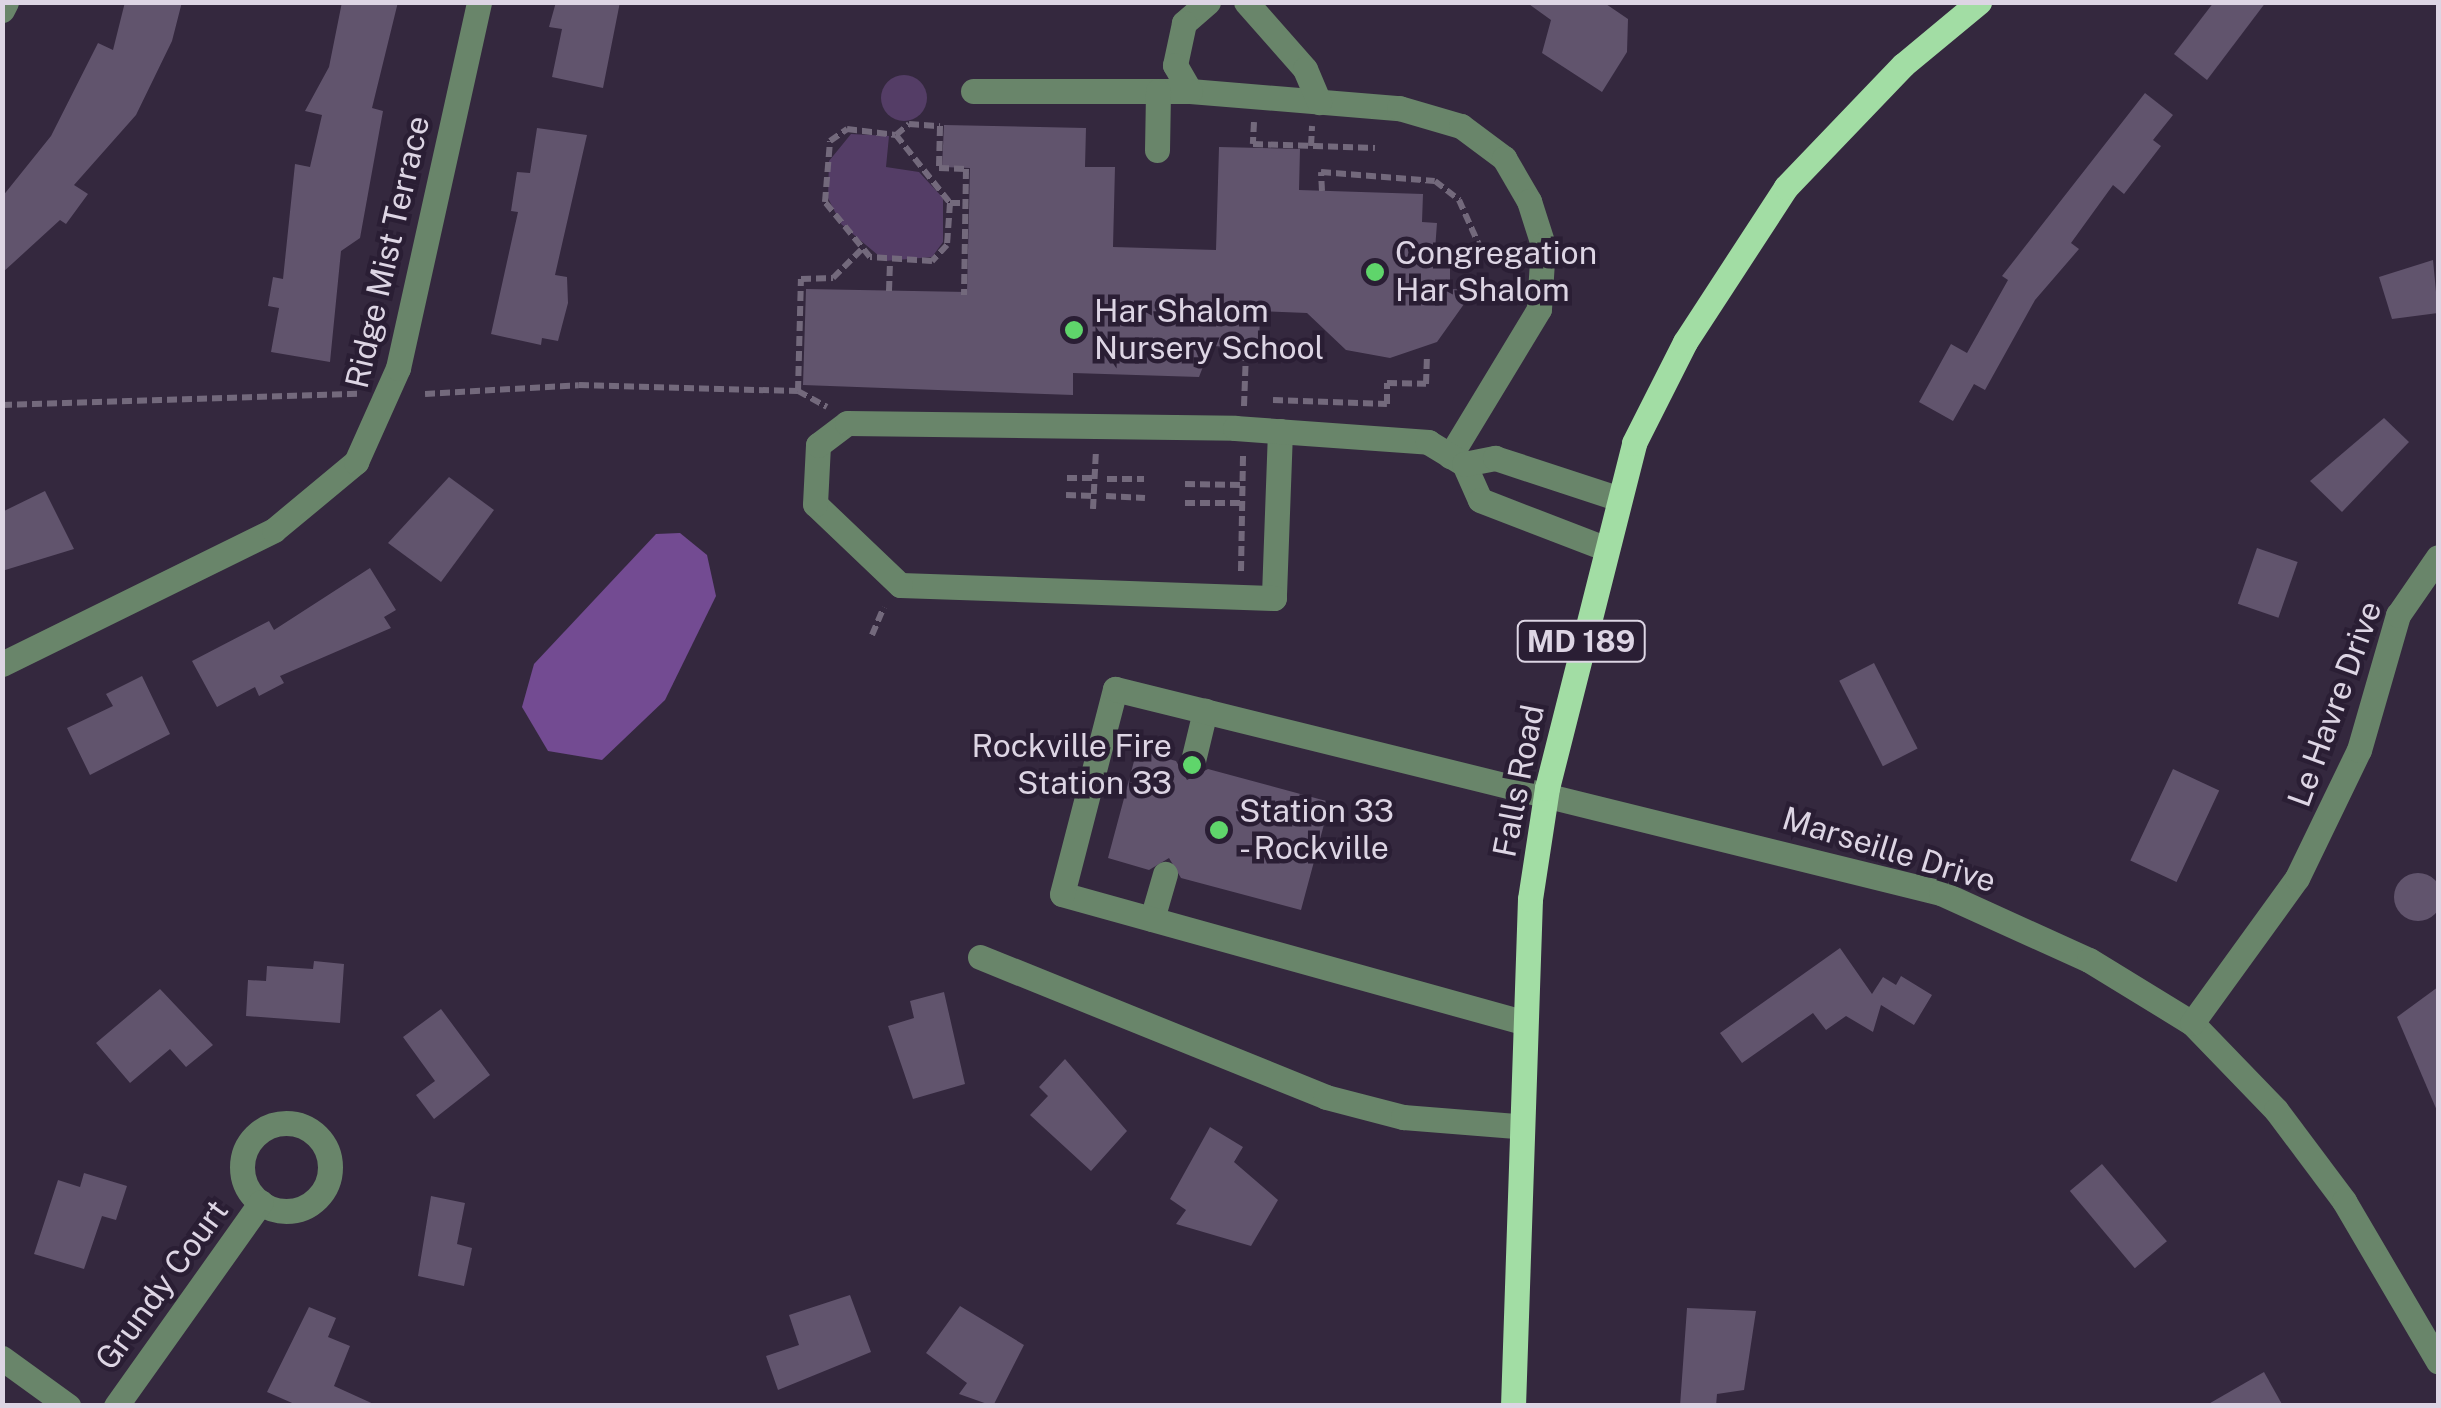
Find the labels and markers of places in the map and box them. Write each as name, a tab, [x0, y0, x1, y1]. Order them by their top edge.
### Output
place label: Congregation Har Shalom	[1395, 235, 1597, 310]
marker: Congregation Har Shalom	[1364, 261, 1386, 283]
place label: Har Shalom Nursery School	[1094, 293, 1324, 368]
marker: Har Shalom Nursery School	[1063, 319, 1085, 341]
place label: Rockville Fire Station 33	[971, 728, 1172, 803]
marker: Rockville Fire Station 33	[1181, 754, 1203, 776]
place label: Station 33 - Rockville	[1239, 793, 1394, 868]
marker: Station 33 - Rockville	[1208, 819, 1230, 841]

